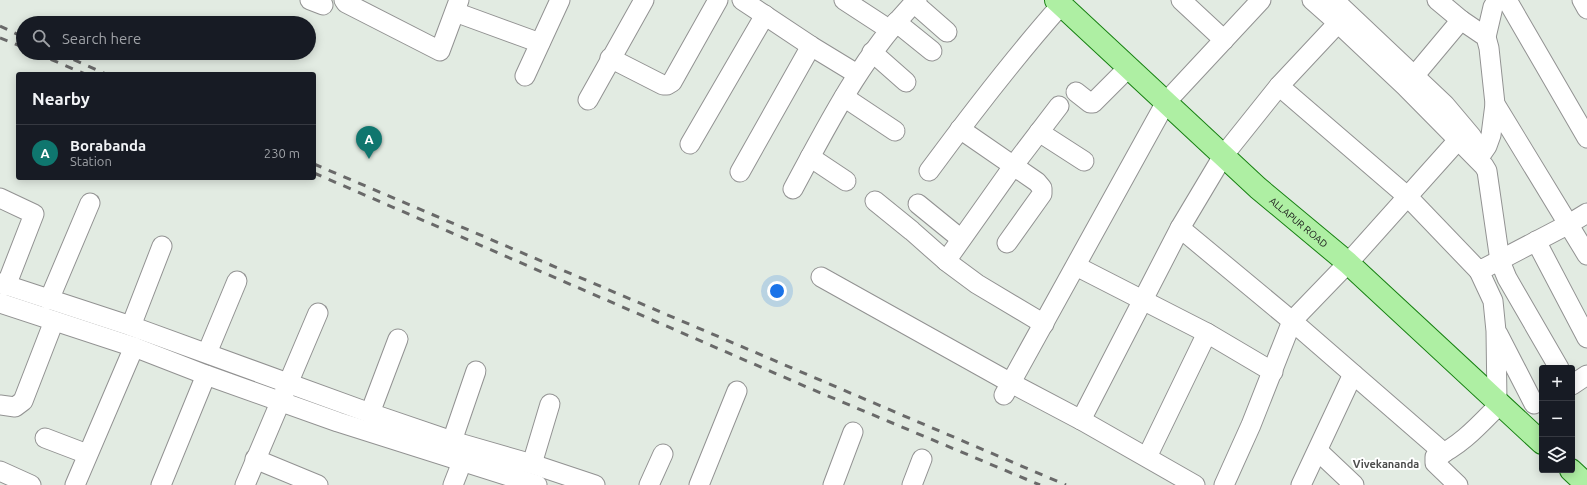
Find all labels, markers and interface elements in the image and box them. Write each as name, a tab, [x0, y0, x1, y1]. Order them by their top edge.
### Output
search box	[16, 16, 316, 60]
icon: search	[30, 27, 52, 49]
text: Search here	[62, 30, 141, 47]
text: Nearby	[32, 89, 90, 108]
pin: A	[356, 126, 382, 159]
text: Borabanda	[70, 137, 146, 154]
text: A	[40, 146, 50, 160]
text: 230 m	[264, 146, 300, 160]
text: Station	[70, 154, 112, 168]
street label: ALLAPUR ROAD	[1267, 195, 1330, 249]
your location	[767, 281, 787, 301]
map controls	[1539, 365, 1575, 473]
button: +	[1539, 365, 1575, 401]
button: −	[1539, 401, 1575, 437]
button: layers	[1539, 437, 1575, 473]
district label: Vivekananda	[1353, 458, 1419, 470]

